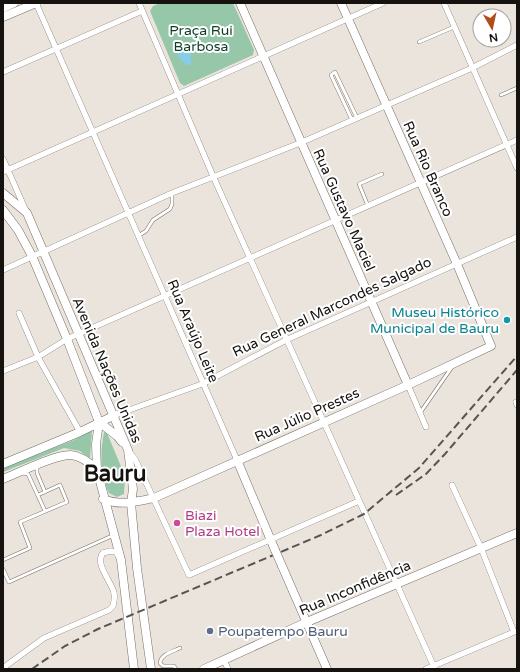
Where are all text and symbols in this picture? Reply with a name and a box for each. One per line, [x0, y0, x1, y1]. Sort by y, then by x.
north arrow [472, 8, 512, 48]
park label: Praça Rui Barbosa [169, 22, 233, 55]
text: N [488, 30, 499, 44]
street label: Rua Rio Branco [399, 119, 457, 219]
street label: Rua Gustavo Maciel [309, 146, 379, 274]
street label: Rua General Marcondes Salgado [230, 253, 434, 361]
street label: Rua Araújo Leite [164, 277, 222, 385]
street label: Avenida Nações Unidas [69, 295, 146, 446]
place label: Museu Histórico Municipal de Bauru [370, 304, 499, 337]
marker: Museu Histórico Municipal de Bauru [502, 315, 512, 325]
street label: Rua Júlio Prestes [252, 384, 362, 446]
district label: Bauru [84, 461, 146, 487]
place label: Biazi Plaza Hotel [185, 507, 260, 540]
marker: Biazi Plaza Hotel [172, 518, 182, 528]
street label: Rua Inconfidência [297, 557, 413, 619]
place label: Poupatempo Bauru [218, 623, 348, 640]
marker: Poupatempo Bauru [205, 626, 215, 636]

